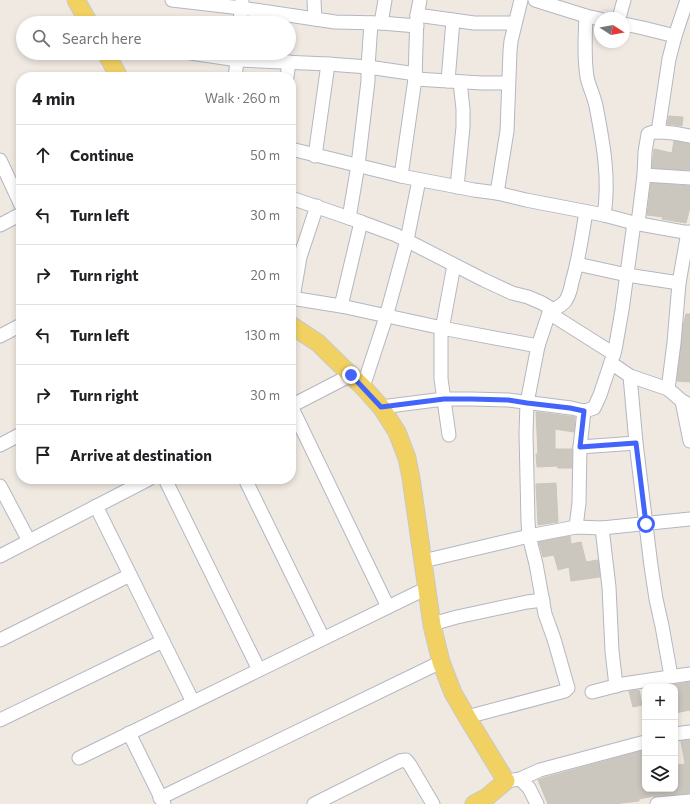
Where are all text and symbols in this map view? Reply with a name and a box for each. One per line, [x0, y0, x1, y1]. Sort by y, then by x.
north arrow [594, 12, 630, 48]
search box [16, 16, 296, 60]
icon: search [30, 27, 52, 49]
text: Search here [62, 29, 141, 47]
text: 4 min [32, 88, 75, 109]
text: Walk · 260 m [205, 90, 280, 106]
icon: ahead [32, 144, 54, 166]
text: Continue [70, 146, 134, 164]
text: 50 m [250, 147, 280, 163]
icon: left [32, 204, 54, 226]
text: Turn left [70, 206, 129, 224]
text: 30 m [250, 207, 280, 223]
icon: right [32, 264, 54, 286]
text: Turn right [70, 266, 139, 284]
text: 20 m [251, 267, 280, 283]
icon: left [32, 324, 54, 346]
text: Turn left [70, 326, 129, 344]
text: 130 m [245, 327, 280, 343]
route end [342, 366, 360, 384]
icon: right [32, 384, 54, 406]
text: Turn right [70, 386, 139, 404]
text: 30 m [250, 387, 280, 403]
icon: arrive [32, 444, 54, 466]
text: Arrive at destination [70, 446, 212, 464]
route start [637, 515, 655, 533]
map controls [642, 684, 678, 792]
button: + [642, 684, 678, 720]
button: − [642, 720, 678, 756]
button: layers [642, 756, 678, 792]

